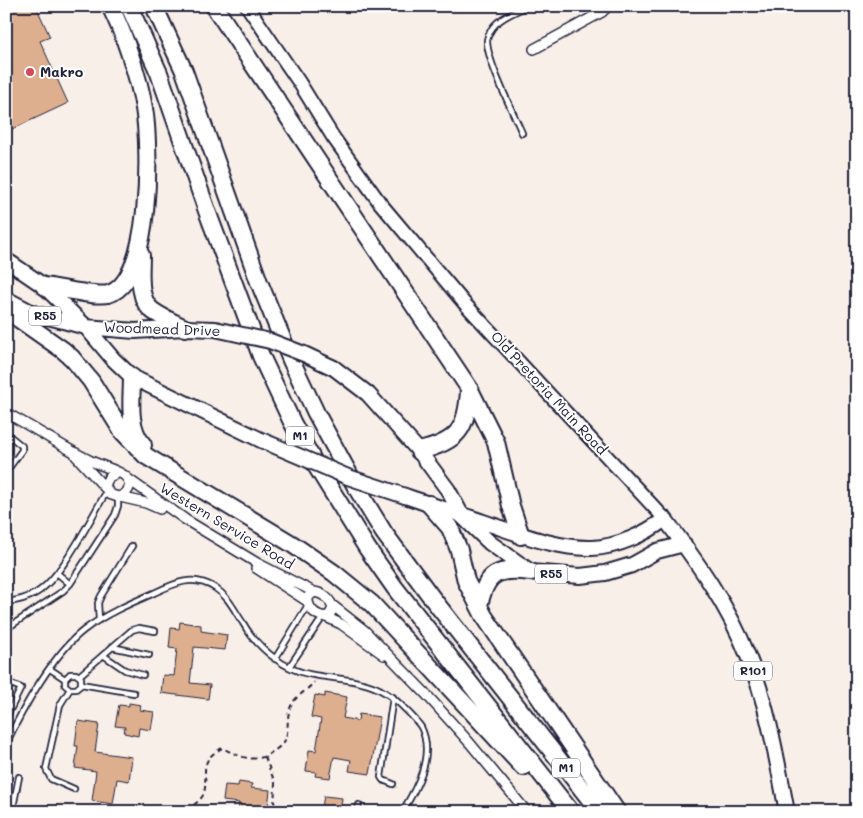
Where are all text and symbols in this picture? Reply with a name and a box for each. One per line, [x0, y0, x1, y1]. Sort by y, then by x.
place label: Makro [40, 62, 84, 81]
marker: Makro [24, 66, 36, 78]
road number: R55 [29, 306, 61, 326]
street label: Woodmead Drive [103, 317, 221, 340]
street label: Old Pretoria Main Road [487, 327, 612, 459]
road number: M1 [286, 426, 314, 446]
street label: Western Service Road [157, 478, 298, 573]
road number: R55 [535, 564, 567, 584]
road number: R101 [734, 661, 772, 680]
road number: M1 [552, 758, 580, 778]

